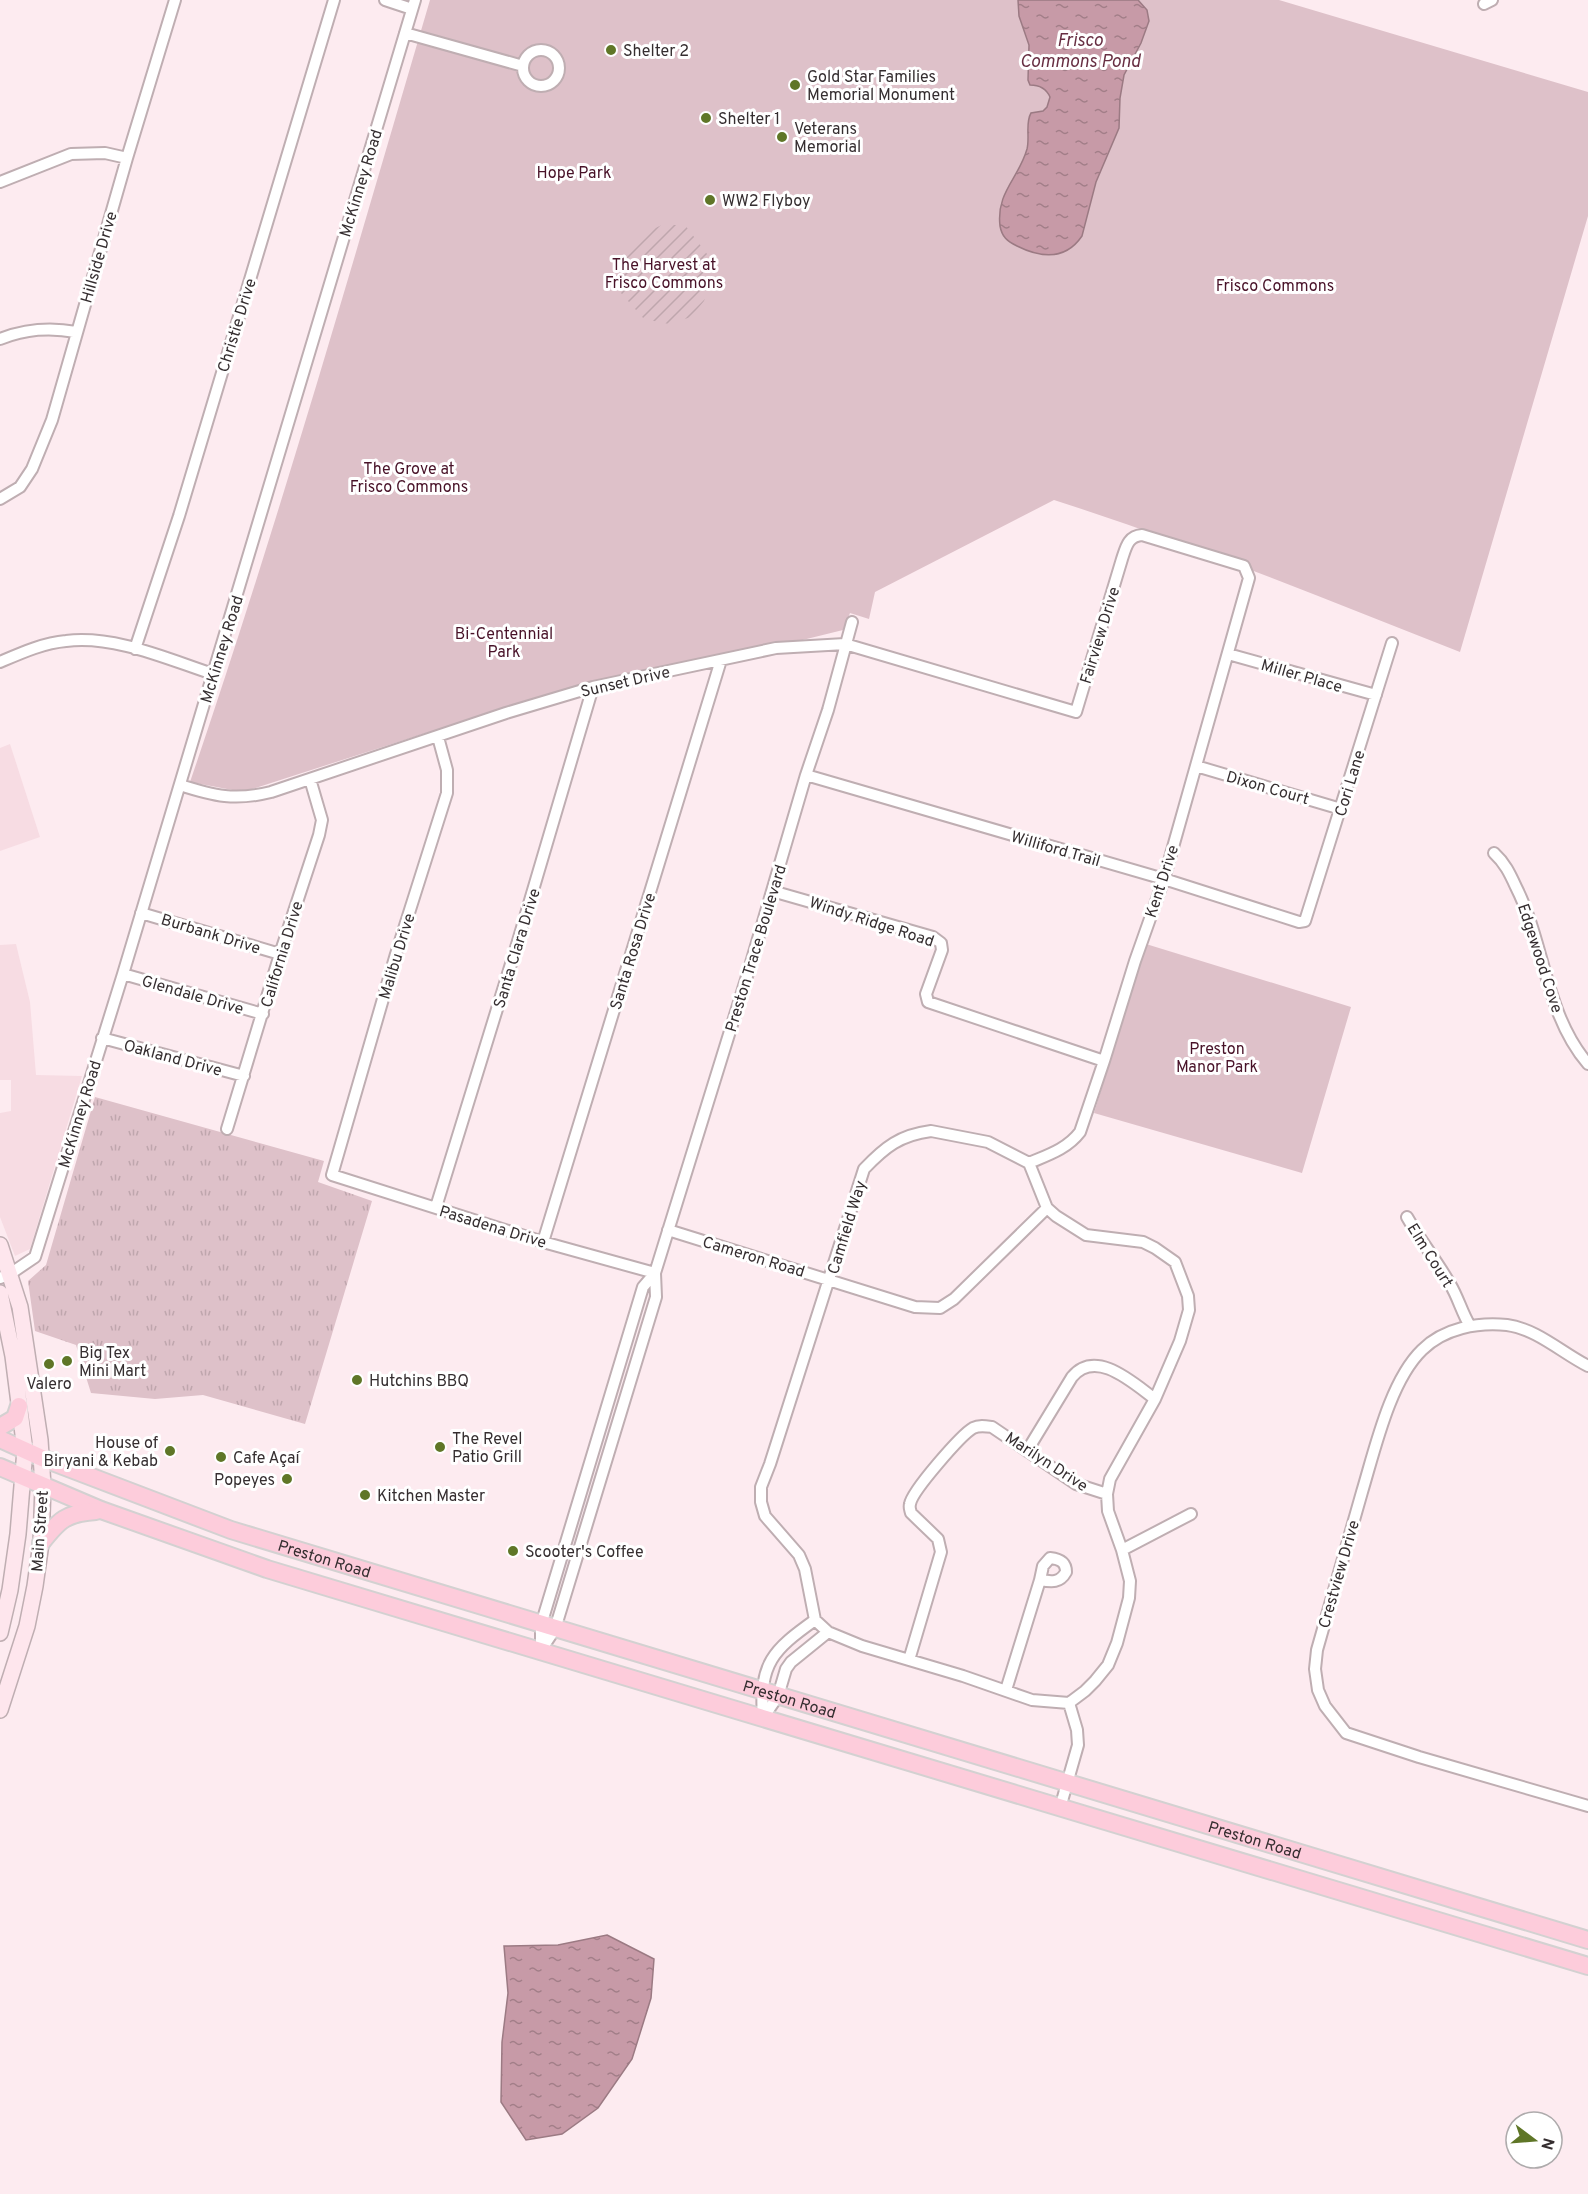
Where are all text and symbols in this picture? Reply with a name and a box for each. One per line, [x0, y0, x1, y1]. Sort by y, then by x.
water label: Frisco Commons Pond [1020, 30, 1142, 74]
place label: Shelter 2 [623, 42, 689, 62]
marker: Shelter 2 [604, 43, 618, 57]
place label: Gold Star Families Memorial Monument [807, 68, 955, 106]
marker: Gold Star Families Memorial Monument [788, 78, 802, 92]
place label: Shelter 1 [718, 110, 780, 130]
marker: Shelter 1 [699, 111, 713, 125]
place label: Veterans Memorial [794, 120, 861, 158]
street label: McKinney Road [336, 127, 388, 240]
marker: Veterans Memorial [775, 130, 789, 144]
park label: Hope Park [537, 164, 611, 184]
place label: WW2 Flyboy [722, 192, 810, 212]
marker: WW2 Flyboy [703, 193, 717, 207]
street label: Hillside Drive [77, 209, 123, 306]
park label: The Harvest at Frisco Commons [605, 256, 723, 294]
street label: Christie Drive [214, 276, 262, 375]
park label: Frisco Commons [1216, 277, 1334, 297]
park label: The Grove at Frisco Commons [350, 460, 468, 498]
street label: Fairview Drive [1077, 585, 1125, 687]
street label: McKinney Road [197, 593, 249, 706]
park label: Bi-Centennial Park [455, 625, 553, 663]
street label: Miller Place [1258, 656, 1344, 698]
street label: Sunset Drive [579, 663, 672, 703]
street label: Cori Lane [1331, 748, 1371, 819]
street label: Dixon Court [1224, 768, 1311, 810]
street label: Williford Trail [1008, 828, 1103, 872]
street label: Kent Drive [1142, 843, 1184, 921]
street label: Preston Trace Boulevard [722, 862, 792, 1035]
street label: Santa Clara Drive [490, 886, 546, 1011]
street label: Santa Rosa Drive [607, 891, 661, 1013]
street label: Windy Ridge Road [806, 893, 936, 952]
street label: California Drive [257, 899, 309, 1010]
street label: Edgewood Cove [1512, 901, 1566, 1016]
street label: Burbank Drive [158, 910, 262, 960]
street label: Malibu Drive [375, 911, 420, 1002]
street label: Glendale Drive [139, 972, 246, 1020]
street label: Oakland Drive [121, 1036, 224, 1082]
park label: Preston Manor Park [1176, 1040, 1258, 1078]
street label: McKinney Road [55, 1058, 107, 1171]
street label: Camfield Way [824, 1178, 872, 1277]
street label: Pasadena Drive [436, 1202, 548, 1254]
street label: Elm Court [1402, 1220, 1457, 1292]
street label: Cameron Road [700, 1233, 807, 1283]
place label: Big Tex Mini Mart [79, 1344, 146, 1382]
marker: Big Tex Mini Mart [60, 1354, 74, 1368]
marker: Valero [42, 1357, 56, 1371]
place label: Hutchins BBQ [369, 1372, 469, 1392]
marker: Hutchins BBQ [350, 1373, 364, 1387]
place label: Valero [26, 1375, 72, 1395]
street label: Marilyn Drive [1001, 1429, 1091, 1497]
place label: The Revel Patio Grill [452, 1430, 522, 1468]
place label: House of Biryani & Kebab [43, 1434, 159, 1472]
marker: The Revel Patio Grill [433, 1440, 447, 1454]
marker: House of Biryani & Kebab [163, 1444, 177, 1458]
place label: Cafe Açaí [233, 1449, 301, 1469]
marker: Cafe Açaí [214, 1450, 228, 1464]
place label: Popeyes [214, 1471, 275, 1491]
marker: Popeyes [280, 1472, 294, 1486]
place label: Kitchen Master [377, 1487, 485, 1507]
marker: Kitchen Master [358, 1488, 372, 1502]
street label: Main Street [28, 1490, 54, 1573]
street label: Crestview Drive [1315, 1518, 1365, 1631]
street label: Preston Road [275, 1537, 373, 1584]
place label: Scooter's Coffee [525, 1543, 644, 1563]
marker: Scooter's Coffee [506, 1544, 520, 1558]
street label: Preston Road [740, 1677, 838, 1724]
street label: Preston Road [1205, 1818, 1303, 1865]
north arrow [1504, 2110, 1564, 2170]
text: N [1535, 2135, 1558, 2152]

